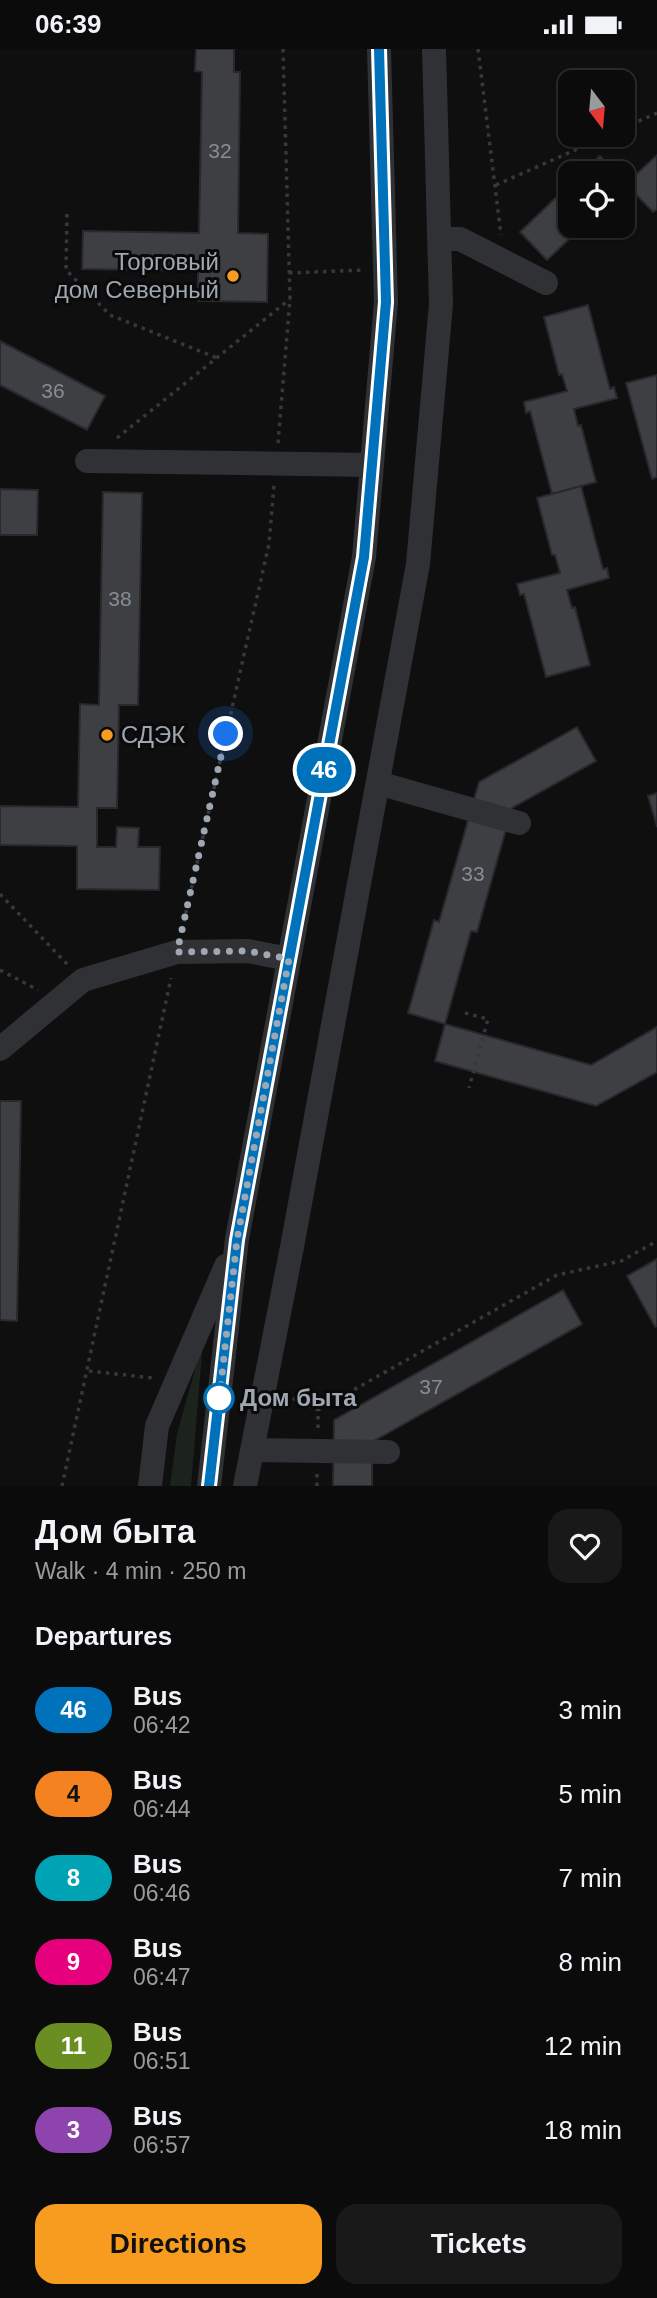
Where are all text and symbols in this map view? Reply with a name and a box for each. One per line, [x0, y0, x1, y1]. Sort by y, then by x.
text: 06:39 [35, 9, 102, 39]
north arrow [558, 70, 635, 147]
map controls [558, 70, 635, 238]
house number: 32 [208, 139, 232, 162]
button: locate [558, 161, 635, 238]
place label: Торговый дом Северный [55, 248, 219, 303]
marker: Торговый дом Северный [225, 268, 241, 284]
house number: 36 [41, 379, 65, 402]
house number: 38 [108, 587, 132, 610]
your location [208, 716, 243, 751]
place label: СДЭК [121, 721, 185, 748]
marker: СДЭК [99, 727, 115, 743]
line badge: 46 [292, 747, 356, 793]
text: 46 [311, 756, 337, 783]
house number: 33 [461, 862, 485, 885]
house number: 37 [419, 1375, 443, 1398]
marker: Дом быта [204, 1383, 234, 1413]
place label: Дом быта [240, 1384, 357, 1411]
button: heart [548, 1509, 622, 1583]
text: Дом быта [35, 1513, 195, 1550]
text: Walk · 4 min · 250 m [35, 1558, 246, 1584]
text: Departures [35, 1621, 172, 1651]
text: Bus [133, 1681, 182, 1711]
text: 3 min [558, 1695, 622, 1725]
text: 46 [60, 1696, 87, 1723]
text: 06:42 [133, 1712, 191, 1738]
text: Bus [133, 1765, 182, 1795]
text: 5 min [558, 1779, 622, 1809]
text: 4 [67, 1780, 80, 1807]
text: 06:44 [133, 1796, 191, 1822]
text: Bus [133, 1849, 182, 1879]
text: 7 min [558, 1863, 622, 1893]
text: 8 [67, 1864, 80, 1891]
text: 06:46 [133, 1880, 191, 1906]
text: Bus [133, 1933, 182, 1963]
text: 8 min [558, 1947, 622, 1977]
text: 9 [67, 1948, 80, 1975]
text: 06:47 [133, 1964, 191, 1990]
text: Bus [133, 2017, 182, 2047]
text: 12 min [544, 2031, 622, 2061]
text: 11 [61, 2032, 86, 2059]
text: 06:51 [133, 2048, 191, 2074]
text: Bus [133, 2101, 182, 2131]
text: 18 min [544, 2115, 622, 2145]
text: 3 [67, 2116, 80, 2143]
text: 06:57 [133, 2132, 191, 2158]
button: Directions [35, 2204, 322, 2284]
button: Tickets [336, 2204, 622, 2284]

